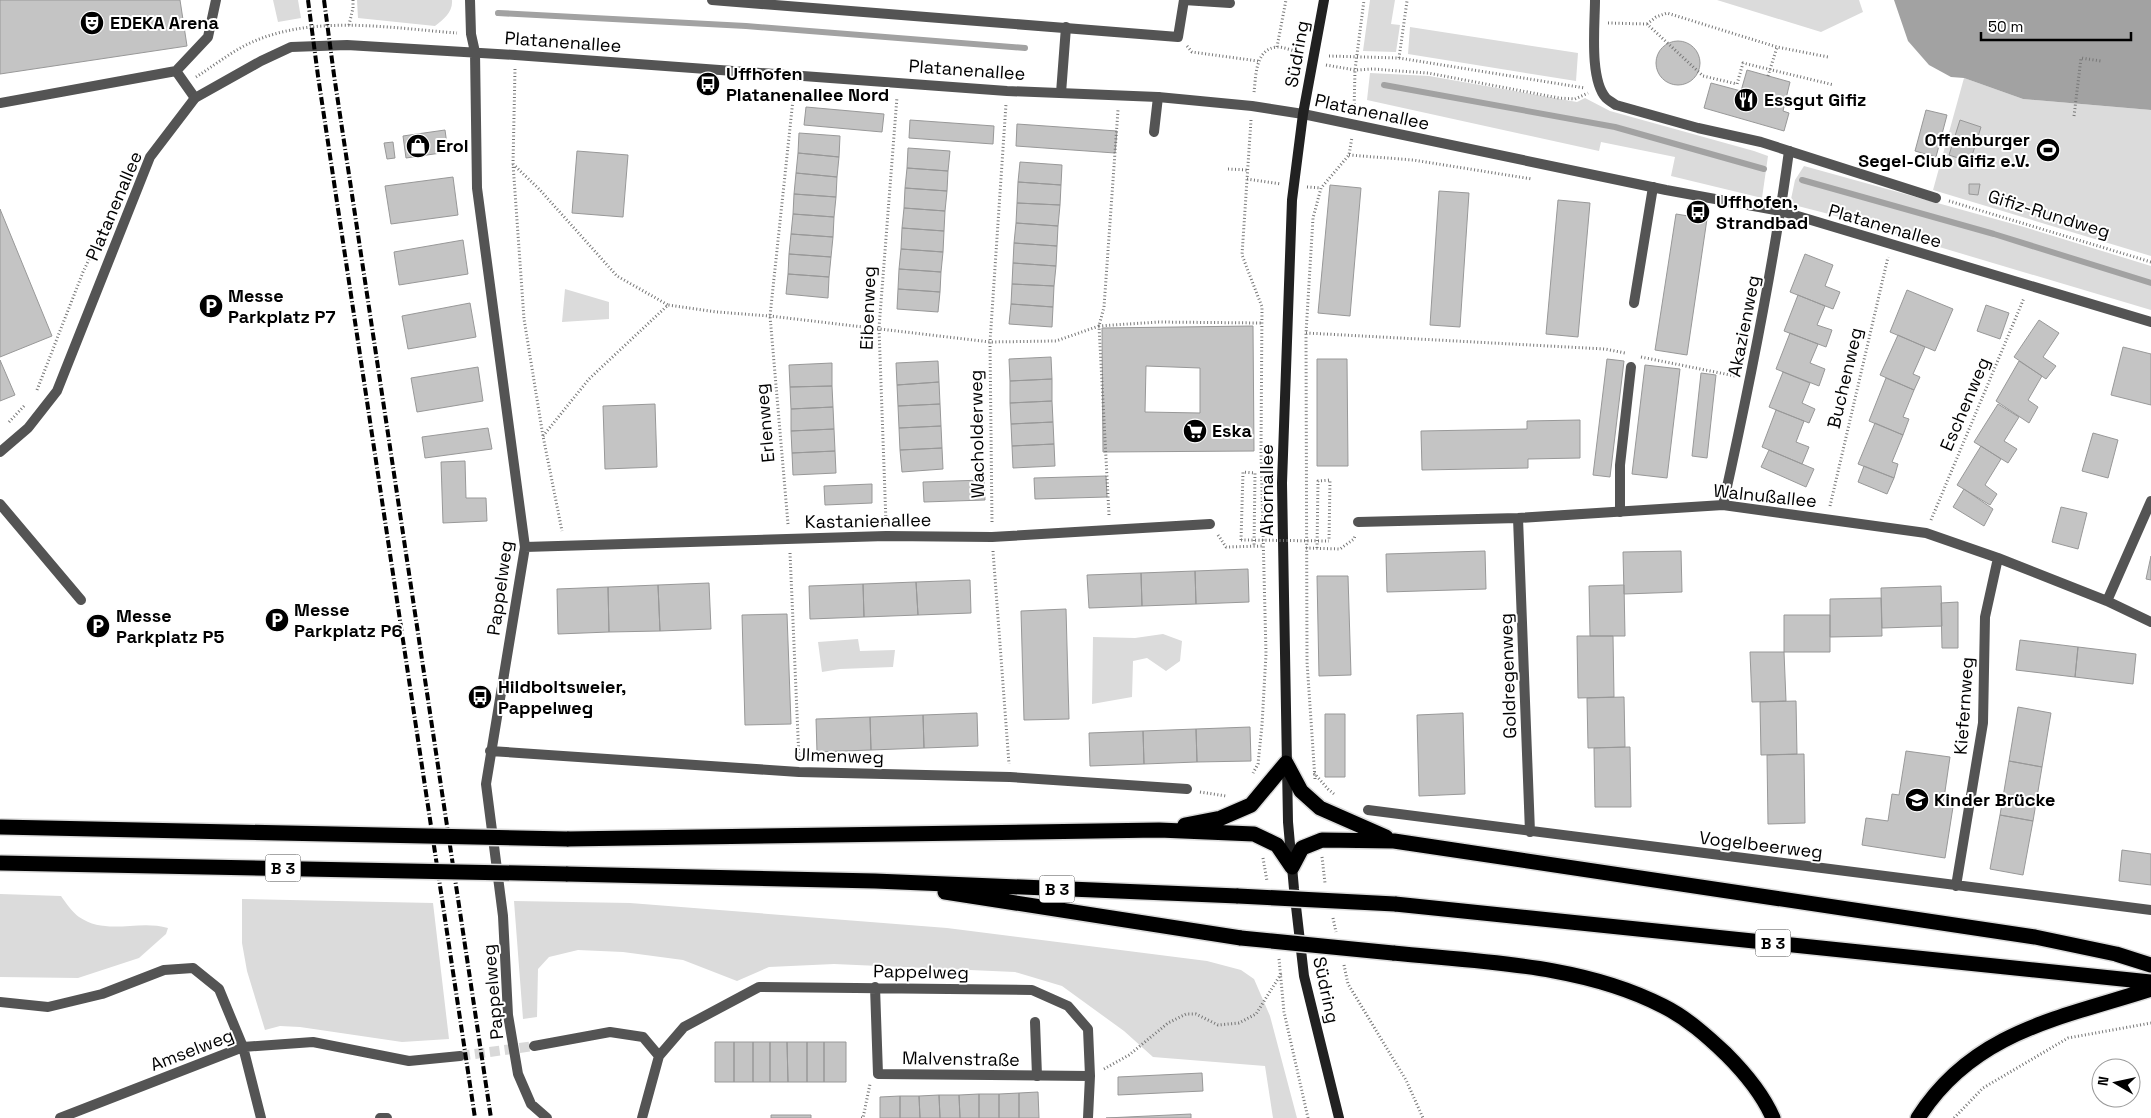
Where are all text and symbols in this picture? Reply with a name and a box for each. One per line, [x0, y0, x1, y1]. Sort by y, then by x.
theatre icon: EDEKA Arena [79, 10, 105, 36]
scale bar [1981, 10, 2131, 42]
place label: EDEKA Arena [110, 11, 219, 34]
text: 50 m [1988, 17, 2023, 36]
street label: Südring [1279, 19, 1314, 89]
street label: Platanenallee [504, 26, 622, 57]
street label: Platanenallee [908, 54, 1026, 85]
place label: Uffhofen Platanenallee Nord [726, 62, 889, 106]
bus stop icon: Uffhofen Platanenallee Nord [695, 71, 721, 97]
restaurant icon: Essgut Gifiz [1733, 87, 1759, 113]
street label: Platanenallee [1313, 88, 1432, 135]
place label: Essgut Gifiz [1764, 88, 1866, 111]
place label: Offenburger Segel-Club Gifiz e.V. [1858, 128, 2030, 172]
shop icon: Erol [405, 133, 431, 159]
place label: Erol [436, 134, 469, 157]
sports icon: Offenburger Segel-Club Gifiz e.V. [2035, 137, 2061, 163]
street label: Platanenallee [80, 148, 147, 264]
street label: Gifiz-Rundweg [1985, 184, 2113, 243]
place label: Uffhofen, Strandbad [1716, 190, 1808, 234]
street label: Platanenallee [1826, 198, 1944, 253]
bus stop icon: Uffhofen, Strandbad [1685, 199, 1711, 225]
street label: Eibenweg [855, 266, 880, 350]
street label: Akazienweg [1722, 273, 1765, 379]
place label: Messe Parkplatz P7 [228, 284, 335, 328]
parking icon: Messe Parkplatz P7 [198, 293, 224, 319]
street label: Buchenweg [1822, 325, 1867, 431]
street label: Eschenweg [1935, 354, 1995, 454]
street label: Wacholderweg [964, 370, 989, 498]
street label: Erlenweg [750, 382, 779, 464]
supermarket icon: Eska [1182, 418, 1208, 444]
place label: Eska [1212, 419, 1252, 442]
street label: Ahornallee [1255, 444, 1278, 536]
street label: Walnußallee [1712, 479, 1818, 512]
street label: Kastanienallee [804, 508, 932, 533]
street label: Pappelweg [481, 539, 518, 637]
place label: Messe Parkplatz P6 [294, 598, 403, 642]
place label: Messe Parkplatz P5 [116, 604, 224, 648]
parking icon: Messe Parkplatz P6 [264, 607, 290, 633]
parking icon: Messe Parkplatz P5 [85, 613, 111, 639]
street label: Goldregenweg [1494, 613, 1521, 739]
street label: Kiefernweg [1949, 656, 1978, 756]
place label: Hildboltsweier, Pappelweg [498, 675, 626, 719]
bus stop icon: Hildboltsweier, Pappelweg [467, 684, 493, 710]
street label: Ulmenweg [794, 742, 884, 769]
school or university icon: Kinder Brücke [1904, 787, 1930, 813]
place label: Kinder Brücke [1934, 788, 2055, 811]
street label: Vogelbeerweg [1698, 826, 1824, 863]
road number: B 3 [266, 854, 300, 881]
road number: B 3 [1040, 876, 1074, 902]
road number: B 3 [1756, 930, 1790, 956]
street label: Pappelweg [477, 943, 508, 1041]
street label: Südring [1308, 955, 1345, 1025]
street label: Pappelweg [873, 959, 969, 984]
street label: Amselweg [147, 1023, 237, 1076]
street label: Malvenstraße [902, 1046, 1020, 1071]
north arrow [2091, 1058, 2141, 1108]
text: N [2094, 1075, 2113, 1087]

